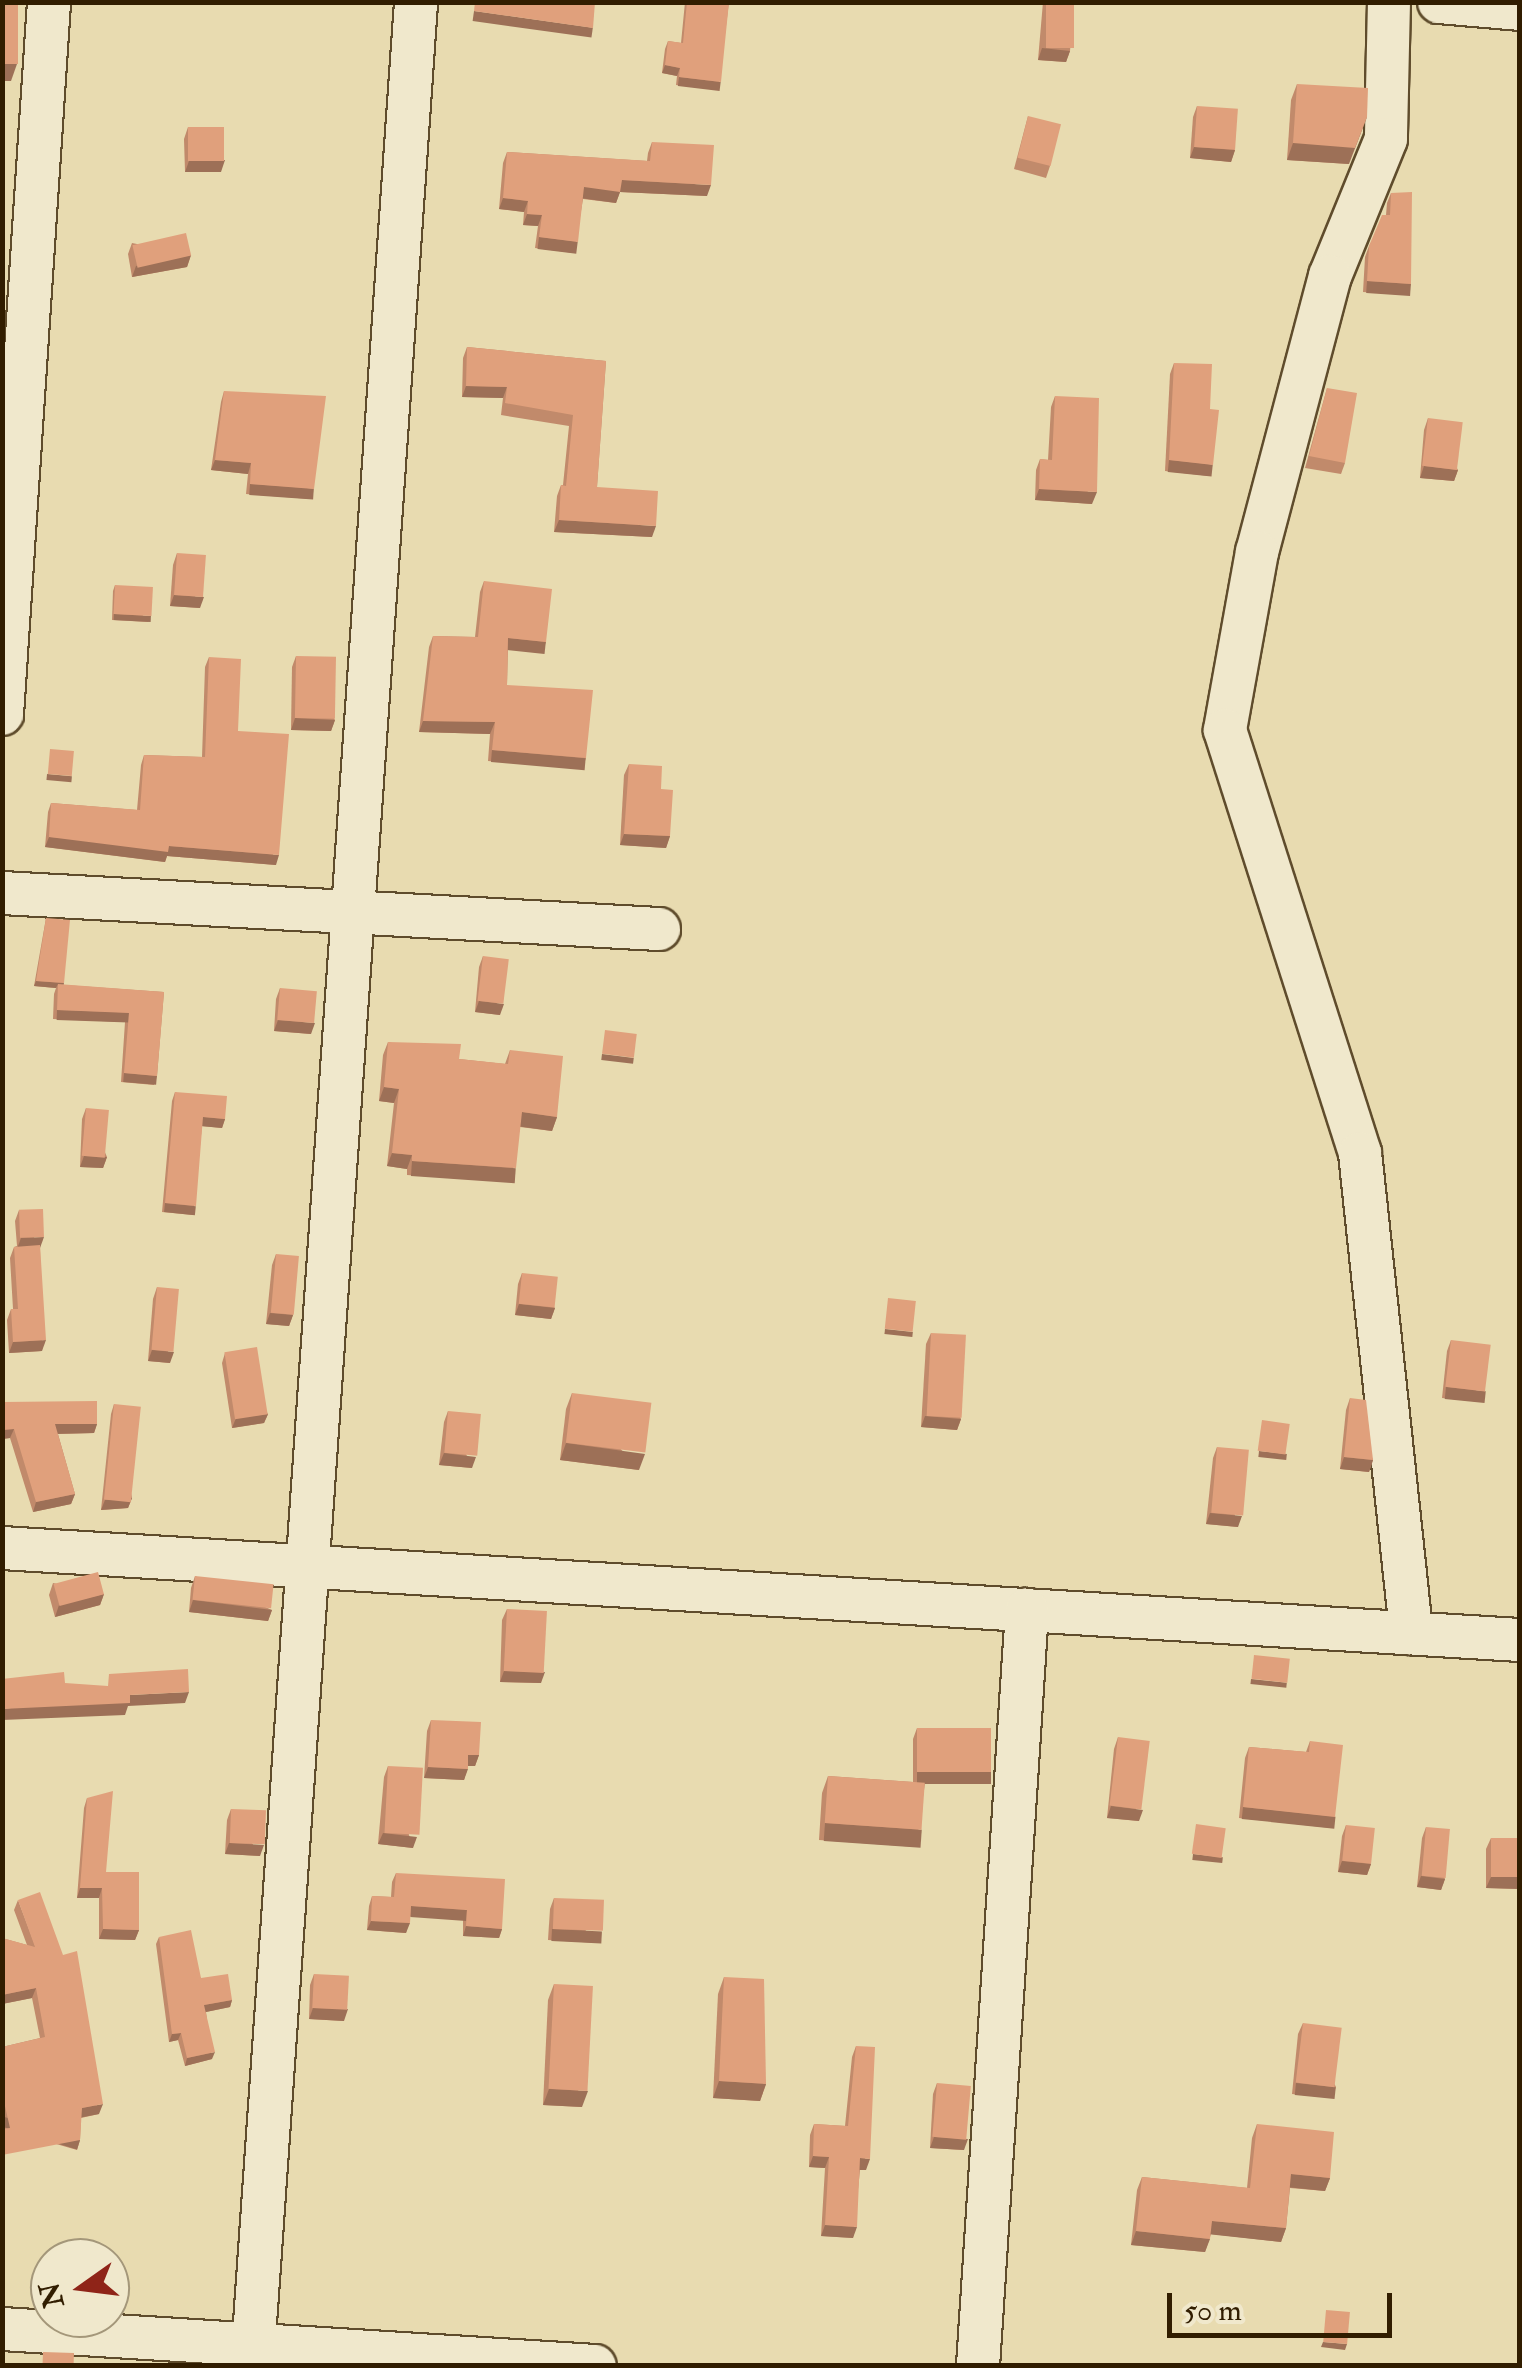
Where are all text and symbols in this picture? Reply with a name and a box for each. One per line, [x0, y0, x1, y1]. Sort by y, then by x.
north arrow [30, 2238, 130, 2338]
scale bar [1172, 2273, 1397, 2335]
text: N [32, 2279, 72, 2311]
text: 50 m [1184, 2292, 1242, 2329]

